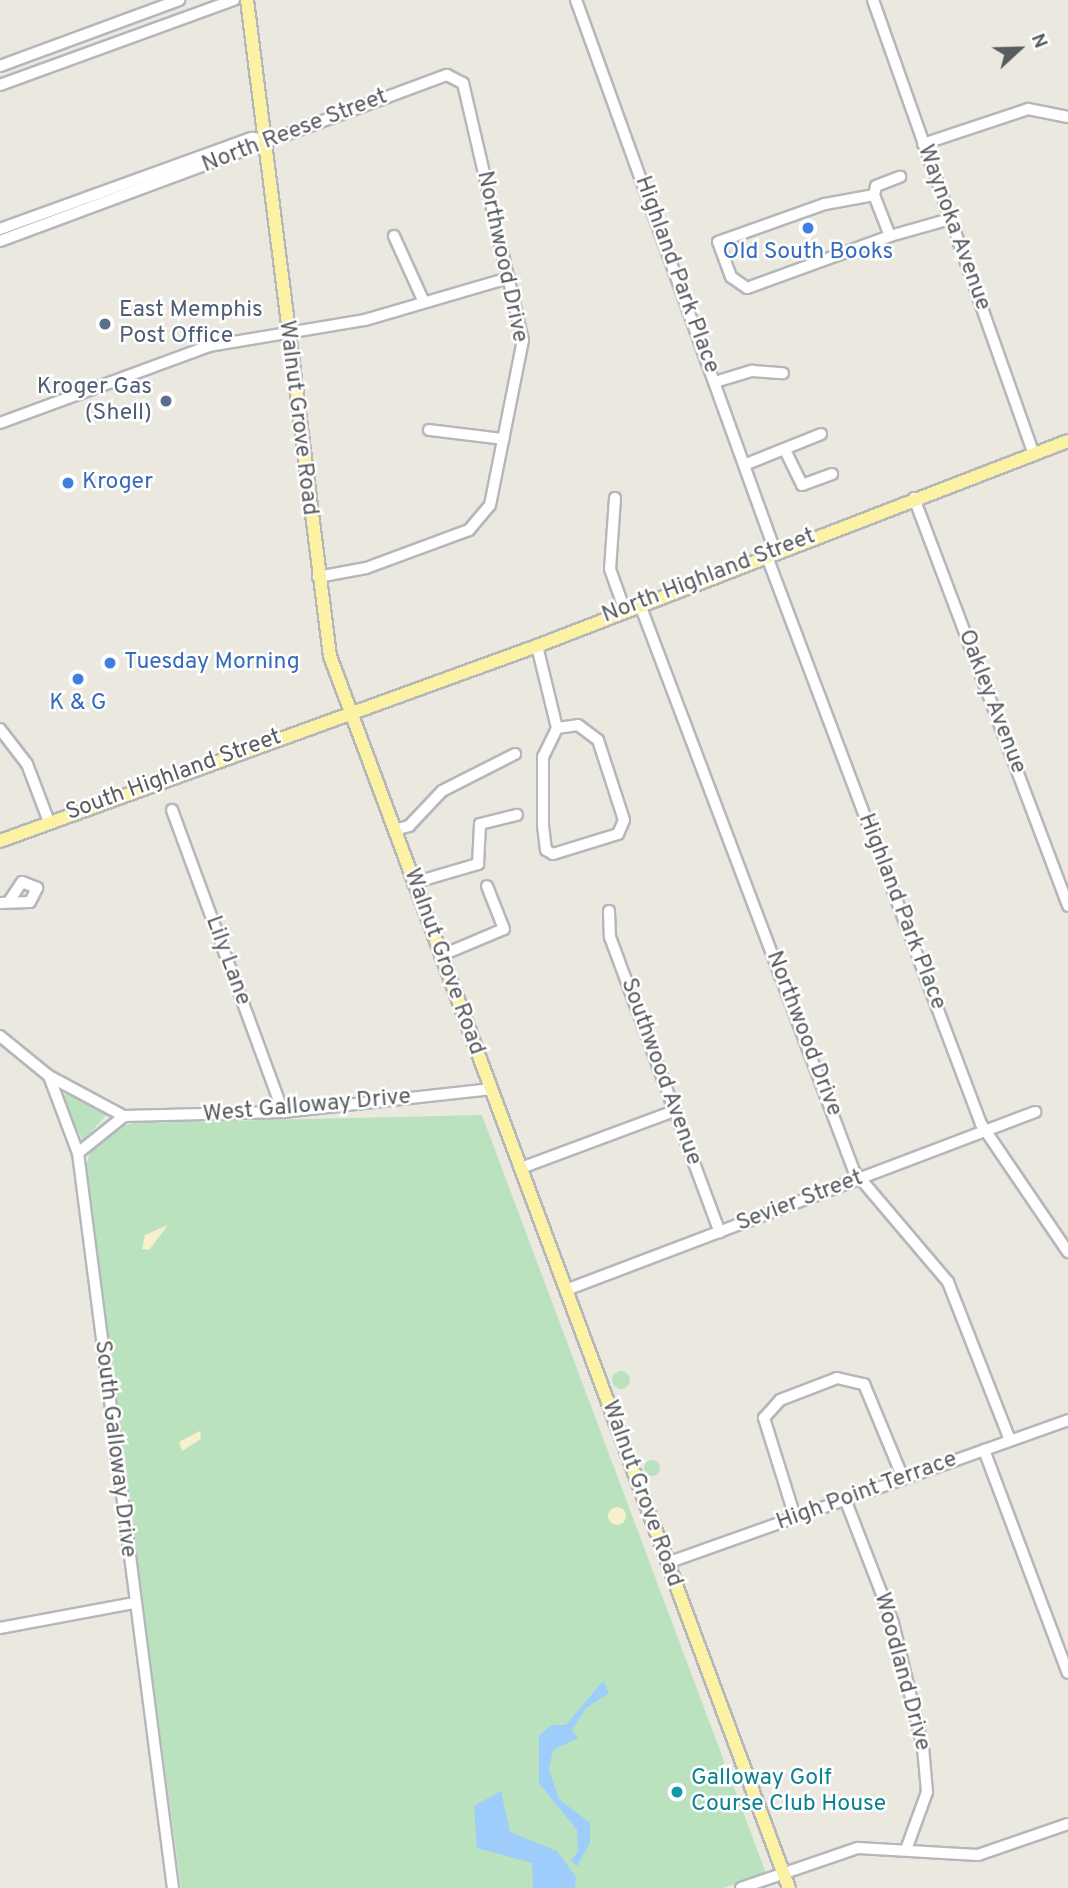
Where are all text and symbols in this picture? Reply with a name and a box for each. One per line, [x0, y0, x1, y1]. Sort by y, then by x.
north arrow [984, 14, 1054, 84]
text: N [1025, 30, 1052, 52]
street label: North Reese Street [198, 84, 392, 180]
street label: Waynoka Avenue [910, 141, 996, 315]
street label: Northwood Drive [469, 169, 533, 345]
street label: Highland Park Place [627, 173, 725, 377]
marker: Old South Books [800, 220, 816, 236]
place label: Old South Books [723, 239, 893, 267]
place label: East Memphis Post Office [119, 297, 263, 351]
marker: East Memphis Post Office [97, 316, 113, 332]
street label: Walnut Grove Road [271, 319, 323, 517]
place label: Kroger Gas (Shell) [37, 374, 152, 428]
marker: Kroger Gas (Shell) [158, 393, 174, 409]
place label: Kroger [82, 469, 153, 497]
marker: Kroger [60, 475, 76, 491]
street label: North Highland Street [598, 524, 820, 630]
street label: Oakley Avenue [951, 626, 1031, 778]
place label: Tuesday Morning [124, 649, 300, 677]
marker: Tuesday Morning [102, 655, 118, 671]
marker: K & G [70, 671, 86, 687]
place label: K & G [49, 690, 107, 718]
street label: South Highland Street [63, 724, 285, 828]
street label: Highland Park Place [851, 810, 951, 1014]
street label: Walnut Grove Road [396, 865, 490, 1059]
street label: Lily Lane [198, 912, 256, 1010]
street label: Northwood Drive [759, 947, 847, 1121]
street label: Southwood Avenue [613, 974, 707, 1170]
street label: West Galloway Drive [202, 1084, 412, 1130]
street label: Sevier Street [733, 1165, 867, 1239]
street label: South Galloway Drive [87, 1339, 141, 1559]
street label: Walnut Grove Road [594, 1397, 688, 1591]
street label: High Point Terrace [773, 1446, 961, 1538]
street label: Woodland Drive [867, 1590, 935, 1754]
place label: Galloway Golf Course Club House [691, 1765, 886, 1819]
marker: Galloway Golf Course Club House [669, 1784, 685, 1800]

